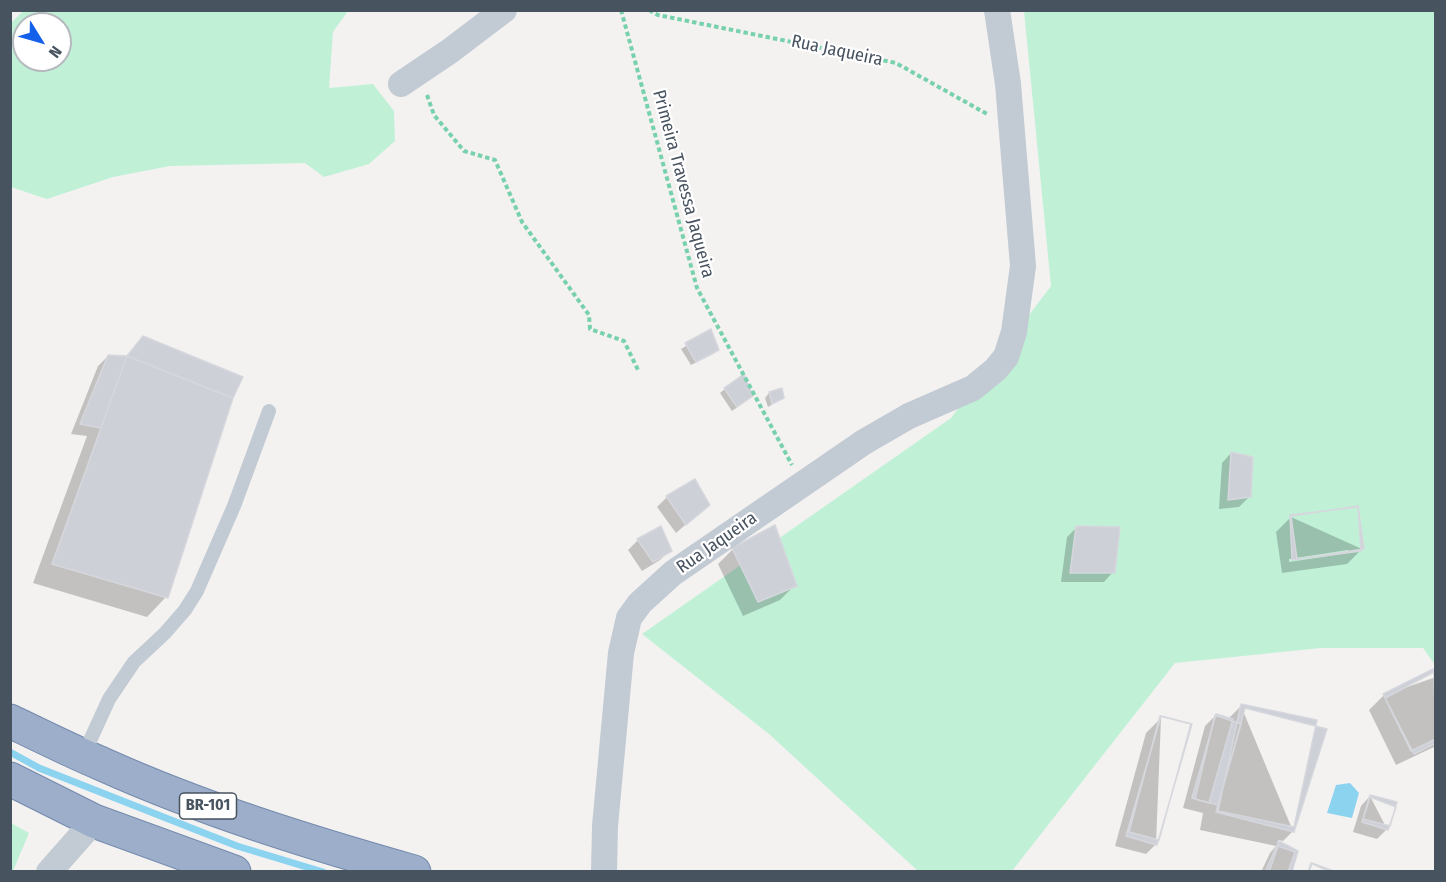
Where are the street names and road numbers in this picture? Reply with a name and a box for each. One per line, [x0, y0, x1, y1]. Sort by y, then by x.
street label: Rua Jaqueira [789, 31, 885, 71]
street label: Primeira Travessa Jaqueira [648, 88, 718, 280]
street label: Rua Jaqueira [673, 507, 761, 579]
road number: BR-101 [180, 793, 236, 819]

